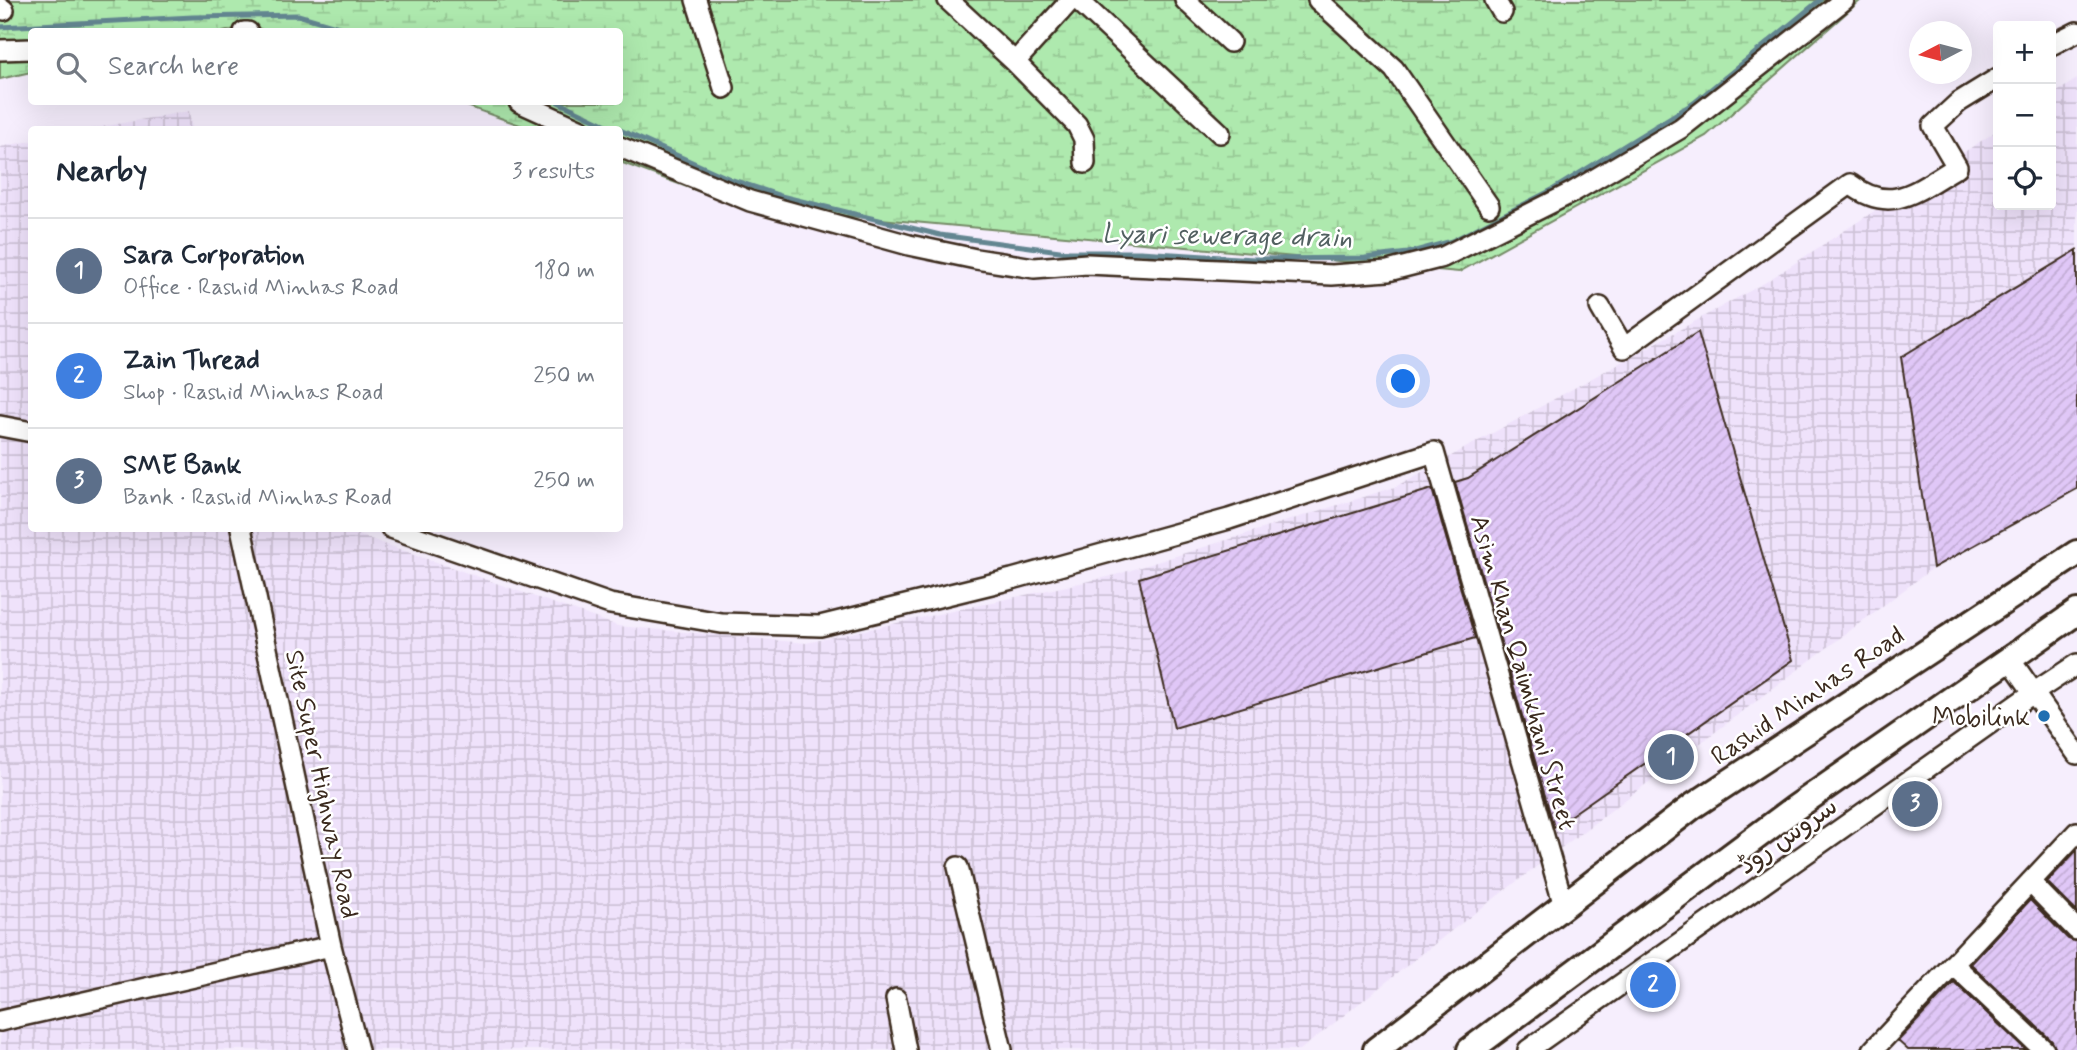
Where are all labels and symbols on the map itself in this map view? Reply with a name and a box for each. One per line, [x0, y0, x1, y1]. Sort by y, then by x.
north arrow [1909, 21, 1972, 84]
water label: Lyari sewerage drain [1101, 216, 1353, 257]
your location [1386, 364, 1420, 398]
street label: Asim Khan Qaimkhani Street [1461, 511, 1583, 834]
street label: Rashid Minhas Road [1705, 619, 1912, 774]
street label: Site Super Highway Road [276, 647, 366, 922]
place label: Mobilink [1932, 701, 2030, 735]
marker: Mobilink [2036, 708, 2052, 724]
pin: 1 [1648, 731, 1694, 783]
pin: 3 [1892, 778, 1938, 830]
street label: سروس روڈ [1732, 790, 1845, 883]
pin: 2 [1630, 959, 1676, 1011]

